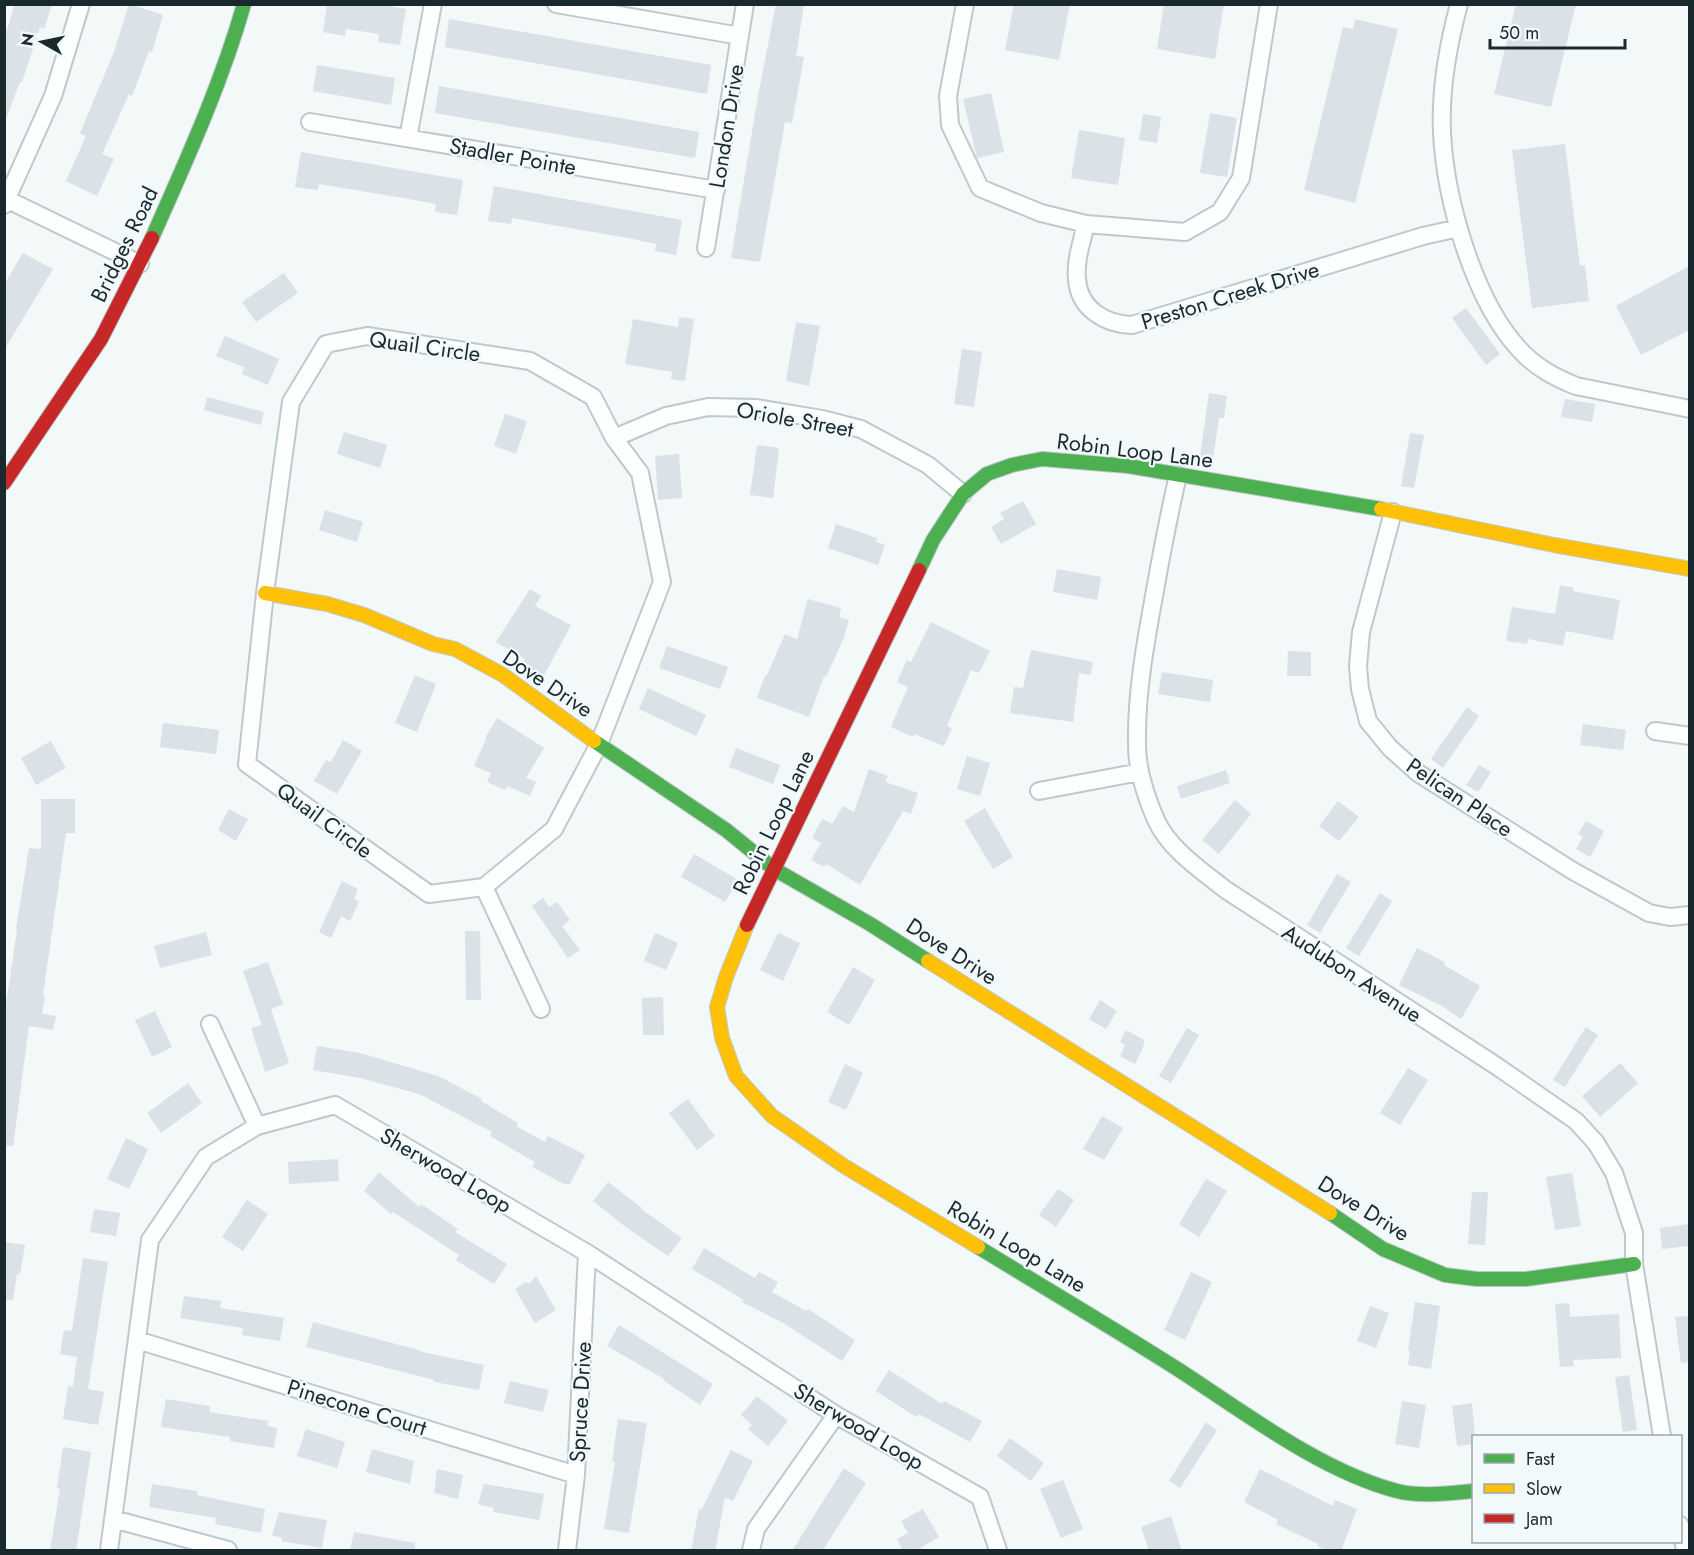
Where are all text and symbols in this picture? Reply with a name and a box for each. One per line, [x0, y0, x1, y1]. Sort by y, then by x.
north arrow [12, 12, 72, 72]
scale bar [1490, 12, 1625, 50]
text: 50 m [1499, 20, 1539, 46]
text: N [15, 32, 40, 48]
street label: London Drive [700, 62, 752, 190]
street label: Stadler Pointe [447, 129, 579, 183]
street label: Bridges Road [82, 181, 166, 307]
street label: Preston Creek Drive [1137, 253, 1323, 337]
street label: Quail Circle [367, 322, 483, 370]
street label: Oriole Street [734, 393, 857, 445]
street label: Robin Loop Lane [1055, 425, 1215, 475]
street label: Dove Drive [496, 641, 600, 725]
street label: Robin Loop Lane [724, 744, 822, 900]
street label: Pelican Place [1400, 750, 1520, 844]
street label: Quail Circle [270, 774, 380, 866]
street label: Dove Drive [900, 910, 1004, 992]
street label: Audubon Avenue [1276, 916, 1428, 1030]
street label: Sherwood Loop [374, 1119, 518, 1221]
street label: Dove Drive [1312, 1167, 1416, 1249]
street label: Robin Loop Lane [941, 1192, 1093, 1300]
street label: Spruce Drive [561, 1341, 599, 1463]
street label: Pinecone Court [283, 1371, 431, 1444]
street label: Sherwood Loop [788, 1374, 930, 1478]
legend [1472, 1435, 1682, 1543]
text: Fast [1526, 1446, 1555, 1472]
text: Slow [1526, 1476, 1563, 1502]
text: Jam [1524, 1506, 1553, 1532]

